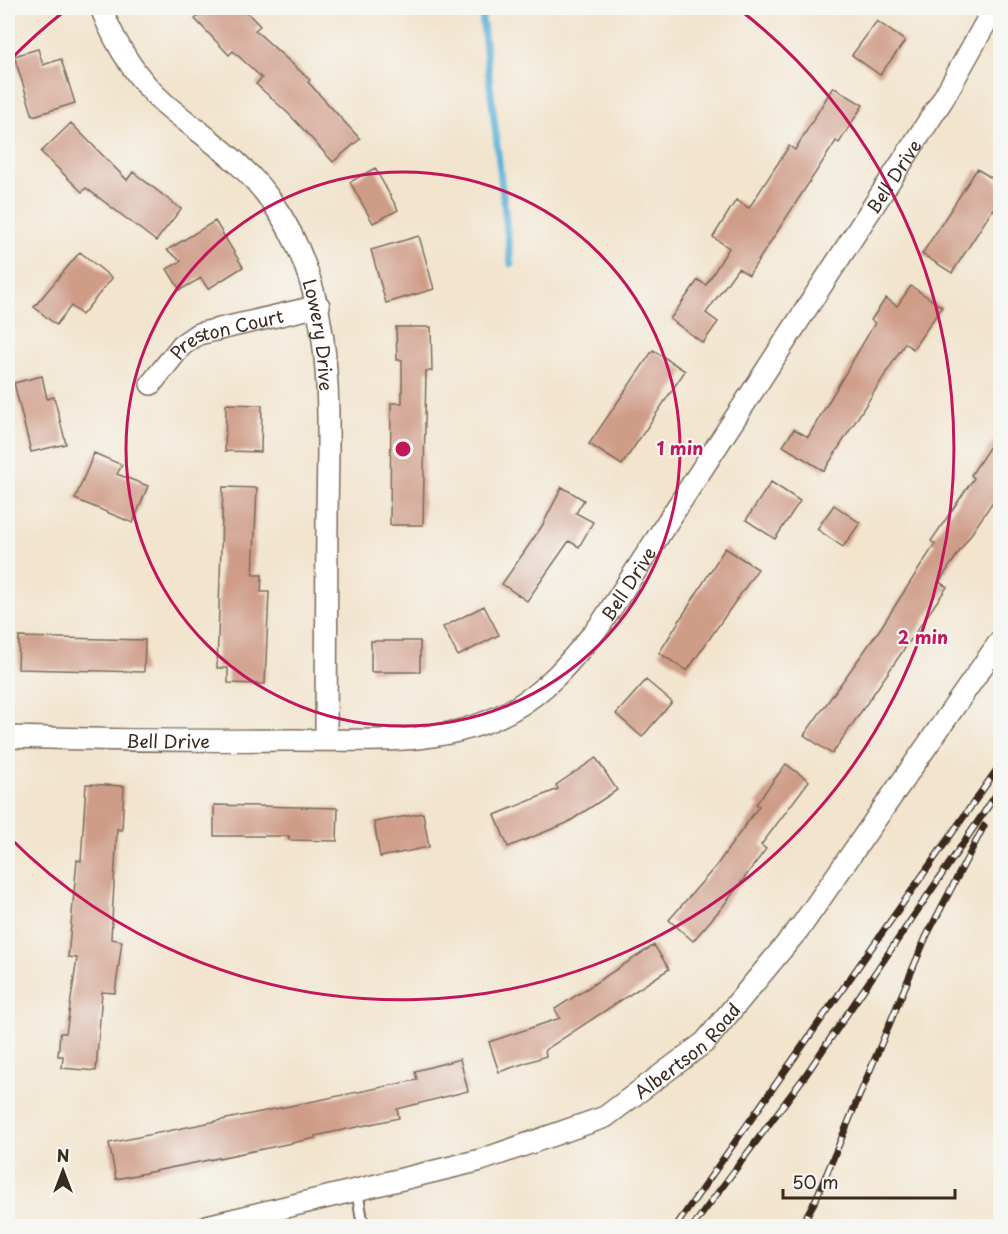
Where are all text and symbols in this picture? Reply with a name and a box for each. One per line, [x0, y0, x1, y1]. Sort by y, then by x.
street label: Bell Drive [859, 134, 927, 218]
street label: Lowery Drive [297, 275, 341, 391]
street label: Preston Court [163, 301, 286, 365]
text: 1 min [657, 434, 703, 461]
centre of rings [393, 439, 413, 459]
street label: Bell Drive [593, 541, 662, 626]
text: 2 min [898, 623, 948, 650]
street label: Bell Drive [126, 726, 210, 754]
street label: Albertson Road [628, 996, 746, 1104]
north arrow [33, 1141, 93, 1201]
text: N [57, 1143, 69, 1167]
scale bar [783, 1162, 956, 1200]
text: 50 m [792, 1168, 839, 1195]

